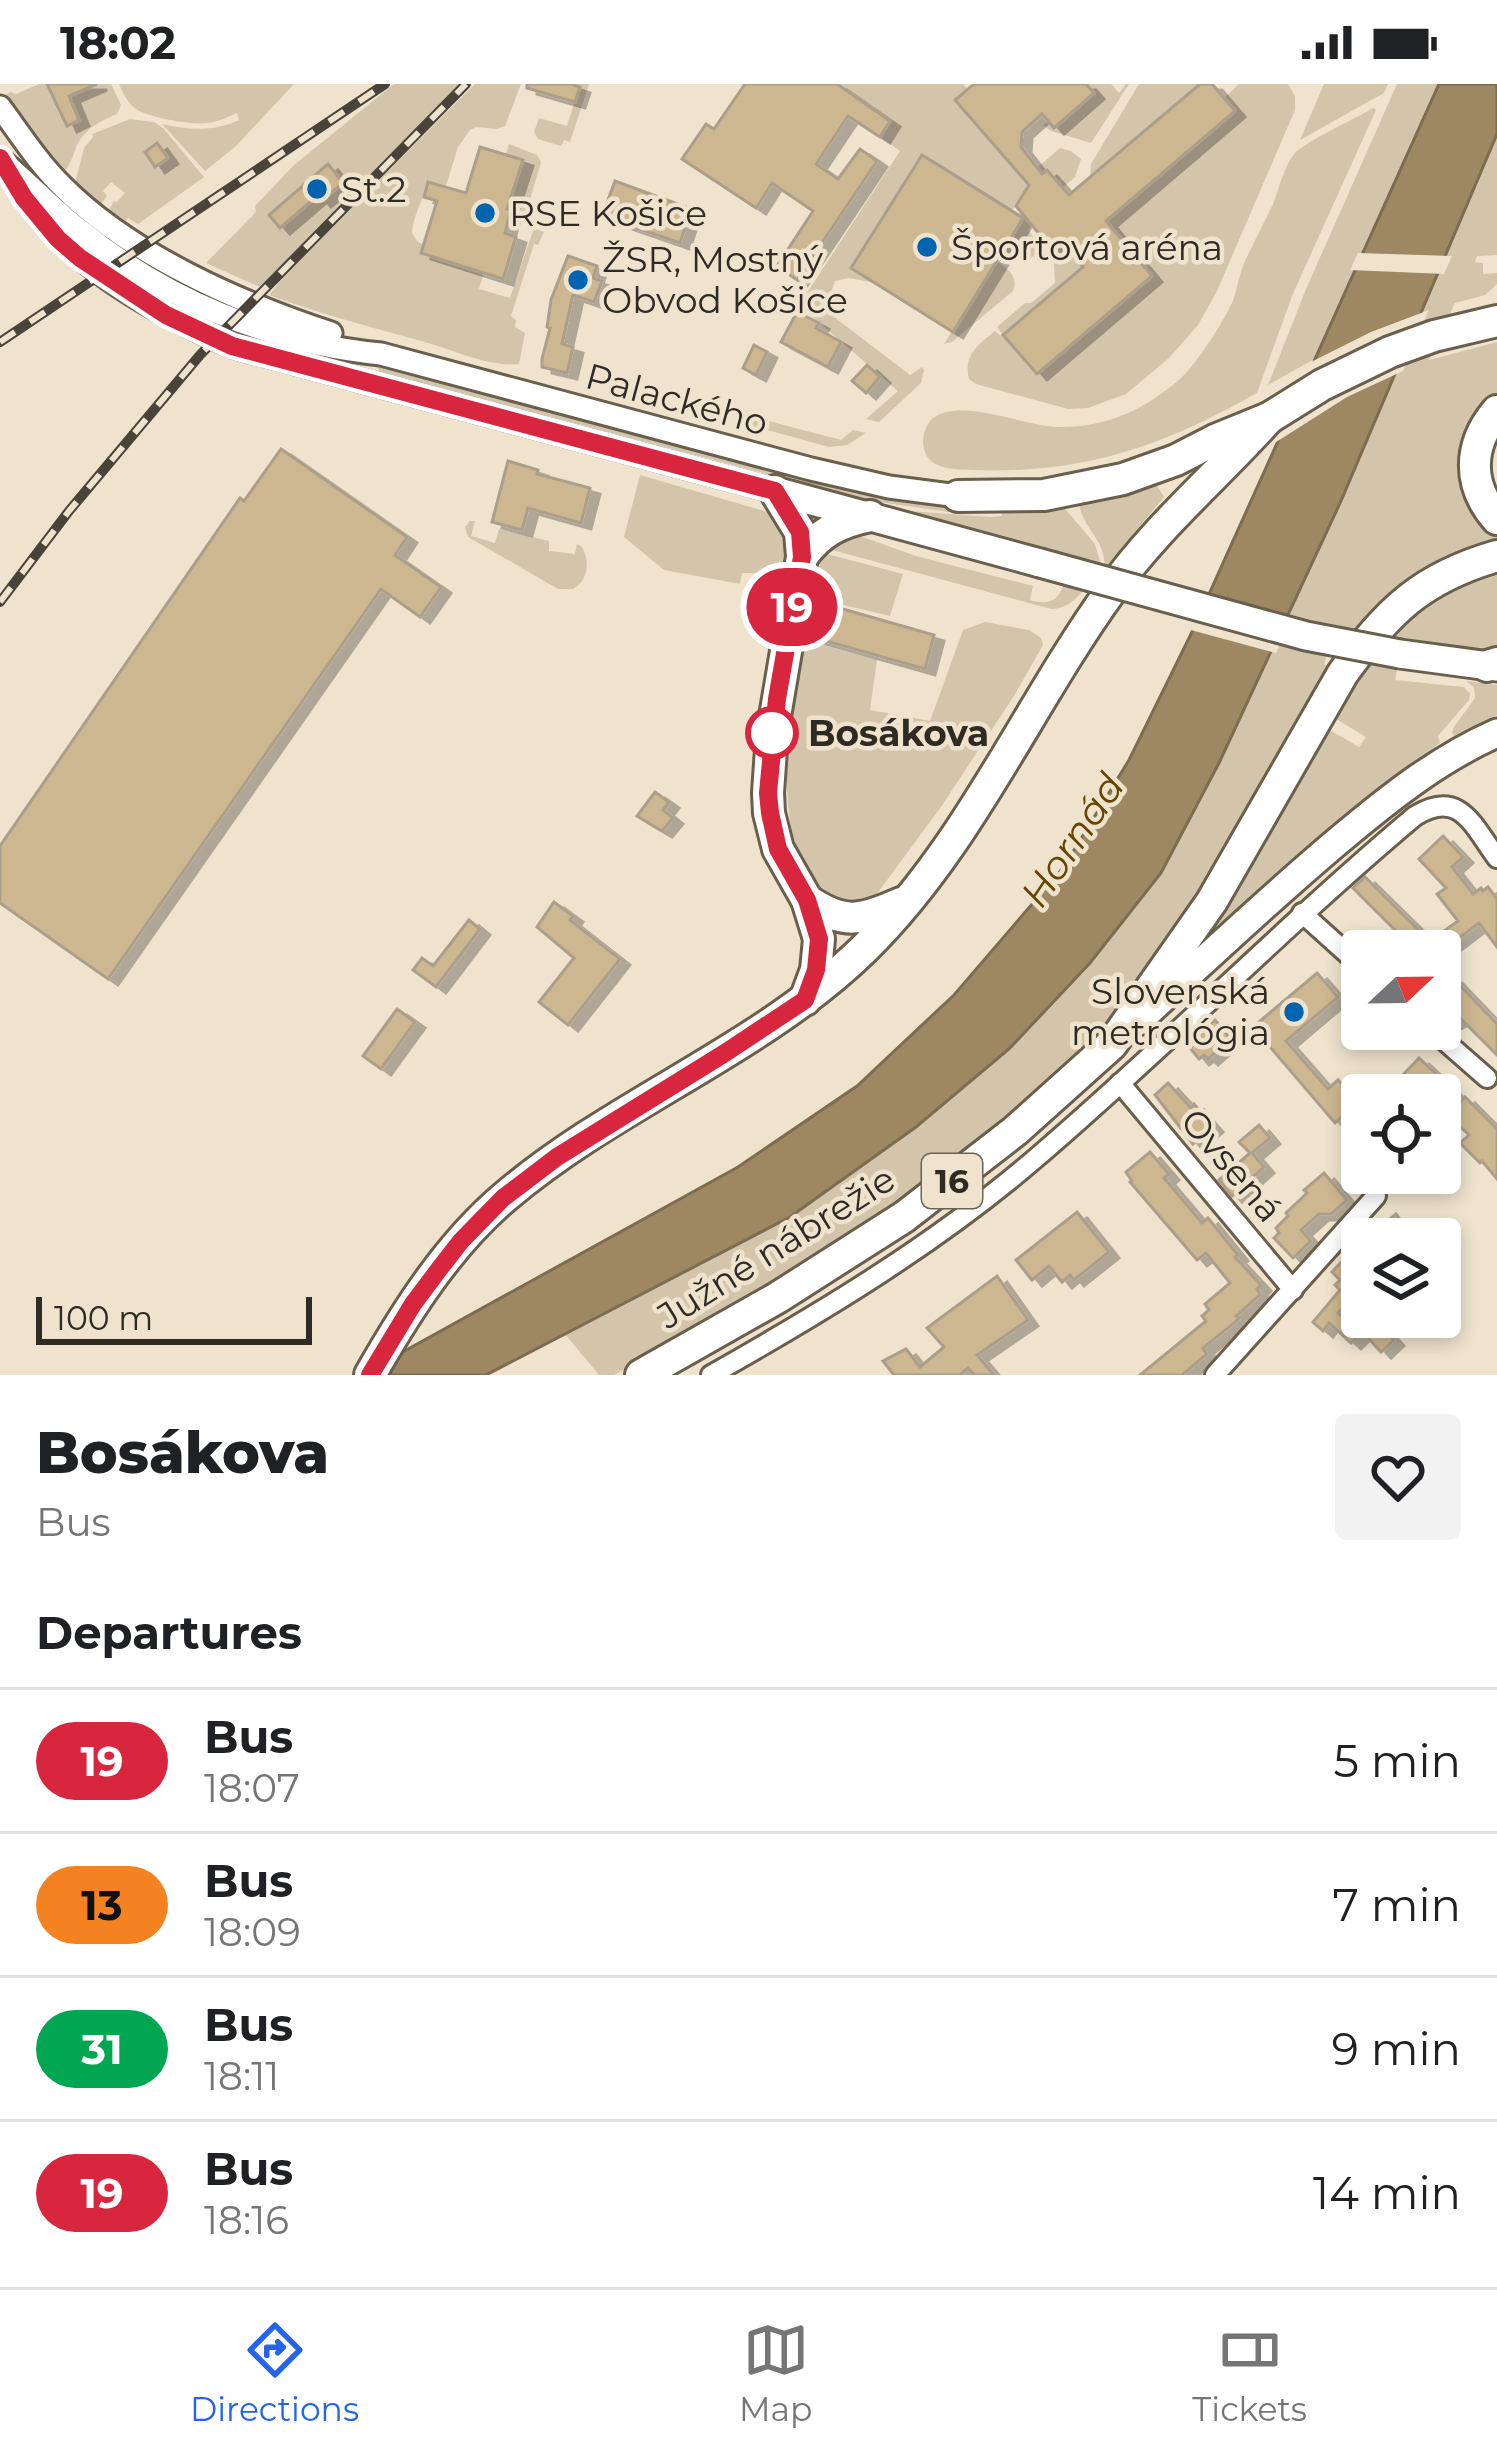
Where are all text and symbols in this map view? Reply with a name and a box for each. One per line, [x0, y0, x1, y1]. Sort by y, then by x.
text: 18:02 [60, 15, 176, 70]
place label: St.2 [341, 167, 407, 211]
marker: St.2 [304, 176, 330, 202]
place label: RSE Košice [509, 191, 707, 235]
marker: RSE Košice [472, 200, 498, 226]
place label: Športová aréna [951, 225, 1223, 269]
marker: Športová aréna [914, 234, 940, 260]
place label: ŽSR, Mostný Obvod Košice [602, 237, 848, 322]
marker: ŽSR, Mostný Obvod Košice [565, 267, 591, 293]
street label: Palackého [581, 354, 773, 444]
line badge: 19 [738, 568, 846, 646]
text: 19 [770, 581, 814, 633]
marker: Bosákova [747, 708, 797, 758]
place label: Bosákova [808, 711, 989, 755]
water label: Hornád [1010, 764, 1134, 916]
north arrow [1341, 930, 1461, 1050]
map controls [1341, 930, 1461, 1338]
place label: Slovenská metrológia [1071, 969, 1270, 1054]
marker: Slovenská metrológia [1281, 999, 1307, 1025]
button: locate [1341, 1074, 1461, 1194]
street label: Ovsená [1172, 1099, 1292, 1231]
road number: 16 [922, 1154, 982, 1208]
street label: Južné nábrežie [648, 1156, 903, 1338]
button: layers [1341, 1218, 1461, 1338]
scale bar [36, 1291, 312, 1344]
text: 100 m [54, 1298, 153, 1338]
button: heart [1335, 1414, 1461, 1540]
text: Bosákova [36, 1418, 329, 1487]
text: Bus [36, 1498, 111, 1546]
text: Departures [36, 1605, 302, 1660]
text: Bus [204, 1709, 293, 1764]
text: 5 min [1333, 1733, 1461, 1788]
text: 19 [80, 1735, 124, 1787]
text: 18:07 [204, 1764, 300, 1812]
text: Bus [204, 1853, 293, 1908]
text: 7 min [1332, 1877, 1461, 1932]
text: 13 [81, 1879, 123, 1931]
text: 18:09 [204, 1908, 301, 1956]
text: Bus [204, 1997, 293, 2052]
text: 9 min [1332, 2021, 1461, 2076]
text: 31 [81, 2023, 123, 2075]
text: 18:11 [204, 2052, 279, 2100]
text: Bus [204, 2141, 293, 2196]
text: 14 min [1313, 2165, 1461, 2220]
text: 19 [80, 2167, 124, 2219]
text: 18:16 [204, 2196, 289, 2244]
tab: Directions [190, 2317, 359, 2429]
tab: Map [739, 2317, 812, 2429]
tab: Tickets [1192, 2317, 1307, 2429]

